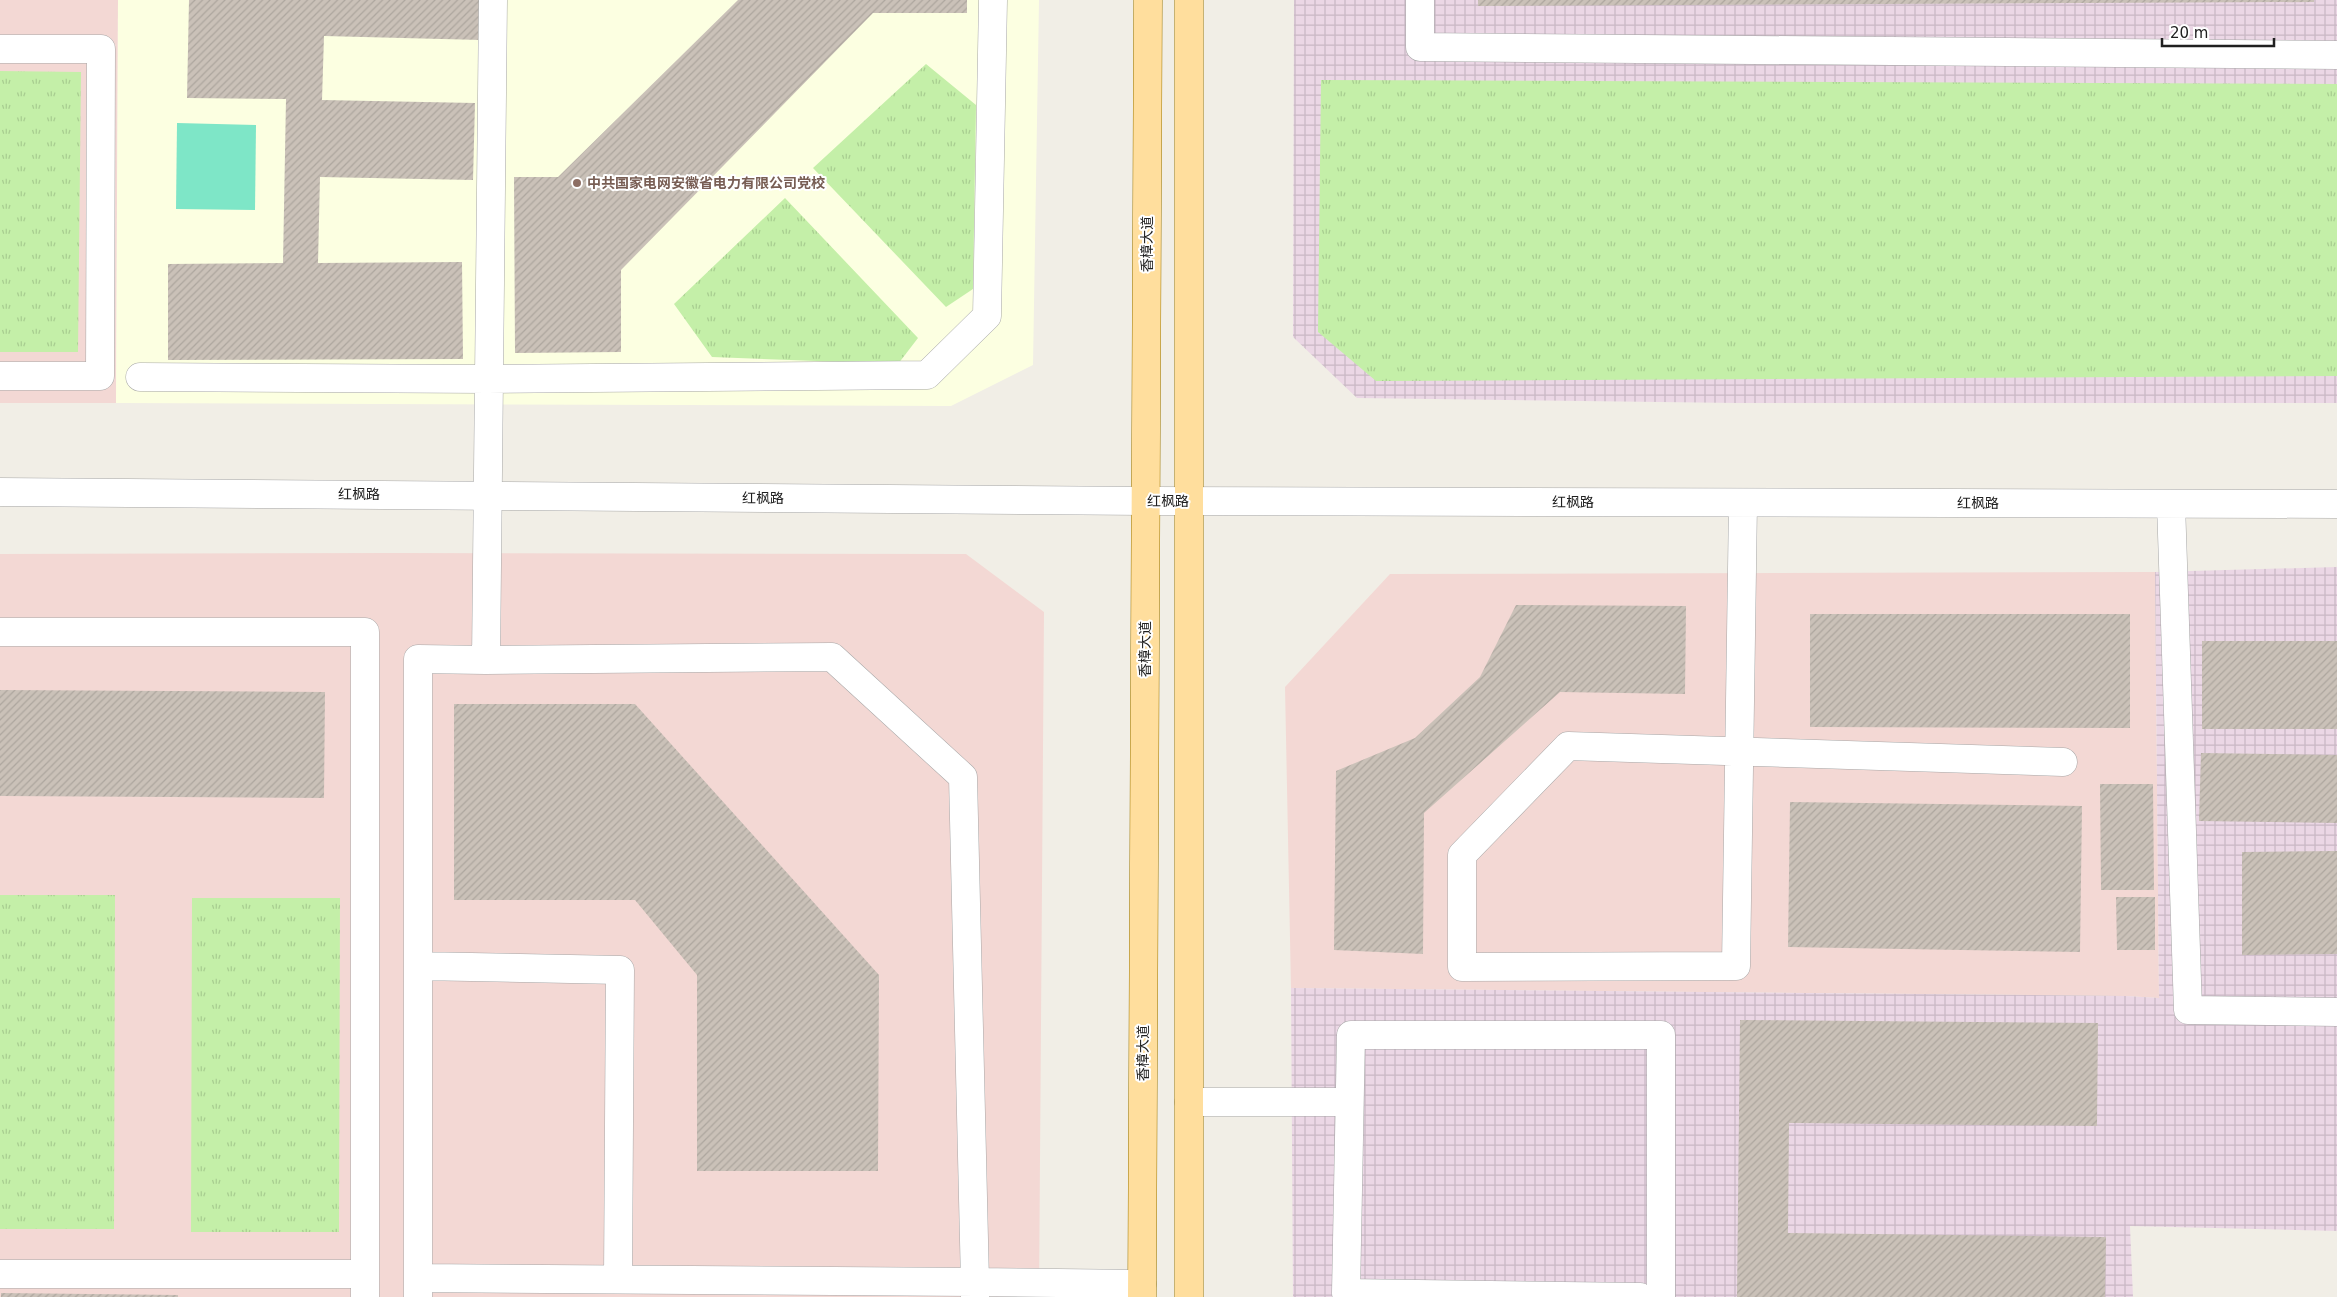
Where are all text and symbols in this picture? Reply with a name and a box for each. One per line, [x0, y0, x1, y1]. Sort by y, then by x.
scale bar [2162, 15, 2274, 47]
text: 20 m [2170, 24, 2208, 42]
place label: 中共国家电网安徽省电力有限公司党校 [587, 175, 825, 191]
marker: 中共国家电网安徽省电力有限公司党校 [571, 177, 583, 189]
street label: 香樟大道 [1139, 216, 1155, 272]
street label: 红枫路 [338, 486, 380, 502]
street label: 红枫路 [742, 490, 784, 506]
street label: 红枫路 [1147, 493, 1189, 509]
street label: 红枫路 [1552, 494, 1594, 510]
street label: 红枫路 [1957, 495, 1999, 511]
street label: 香樟大道 [1137, 621, 1153, 677]
street label: 香樟大道 [1135, 1025, 1151, 1081]

